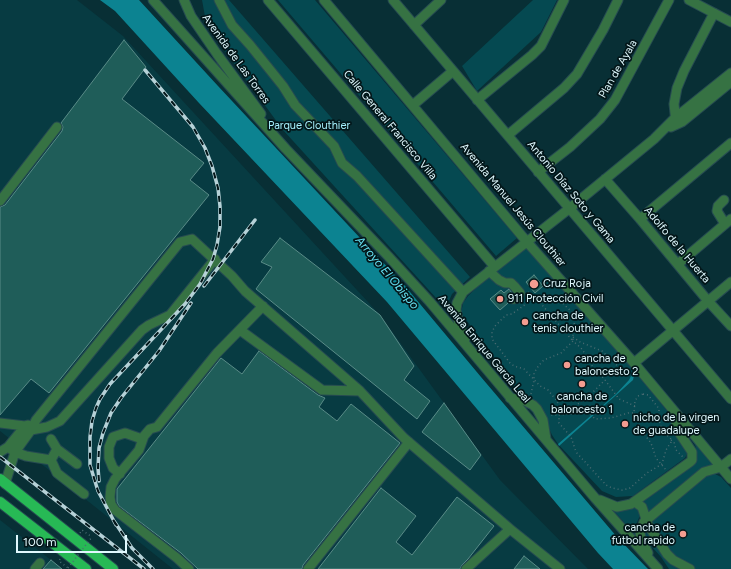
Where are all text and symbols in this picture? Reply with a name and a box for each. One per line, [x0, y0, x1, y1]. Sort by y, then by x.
street label: Avenida de Las Torres [199, 12, 273, 106]
street label: Plan de Ayala [596, 38, 640, 100]
street label: Calle General Francisco Villa [340, 68, 440, 182]
park label: Parque Clouthier [268, 119, 350, 133]
street label: Antonio Díaz Soto y Gama [524, 138, 618, 246]
street label: Avenida Manuel Jesús Clouthier [458, 141, 568, 269]
street label: Adolfo de la Huerta [641, 204, 713, 286]
water label: Arroyo El Obispo [352, 234, 422, 312]
place label: Cruz Roja [543, 277, 591, 291]
marker: Cruz Roja [528, 278, 540, 290]
street label: Avenida Enrique García Leal [435, 292, 533, 406]
place label: 911 Protección Civil [508, 292, 603, 306]
marker: 911 Protección Civil [495, 294, 505, 304]
place label: cancha de tenis clouthier [533, 309, 603, 335]
marker: cancha de tenis clouthier [520, 317, 530, 327]
place label: cancha de baloncesto 2 [575, 352, 638, 378]
marker: cancha de baloncesto 2 [562, 360, 572, 370]
marker: cancha de baloncesto 1 [577, 379, 587, 389]
place label: cancha de baloncesto 1 [551, 390, 613, 416]
place label: nicho de la virgen de guadalupe [633, 411, 719, 437]
marker: nicho de la virgen de guadalupe [620, 419, 630, 429]
place label: cancha de fútbol rapido [611, 521, 675, 547]
scale bar [18, 527, 129, 553]
marker: cancha de fútbol rapido [678, 529, 688, 539]
text: 100 m [23, 535, 57, 549]

